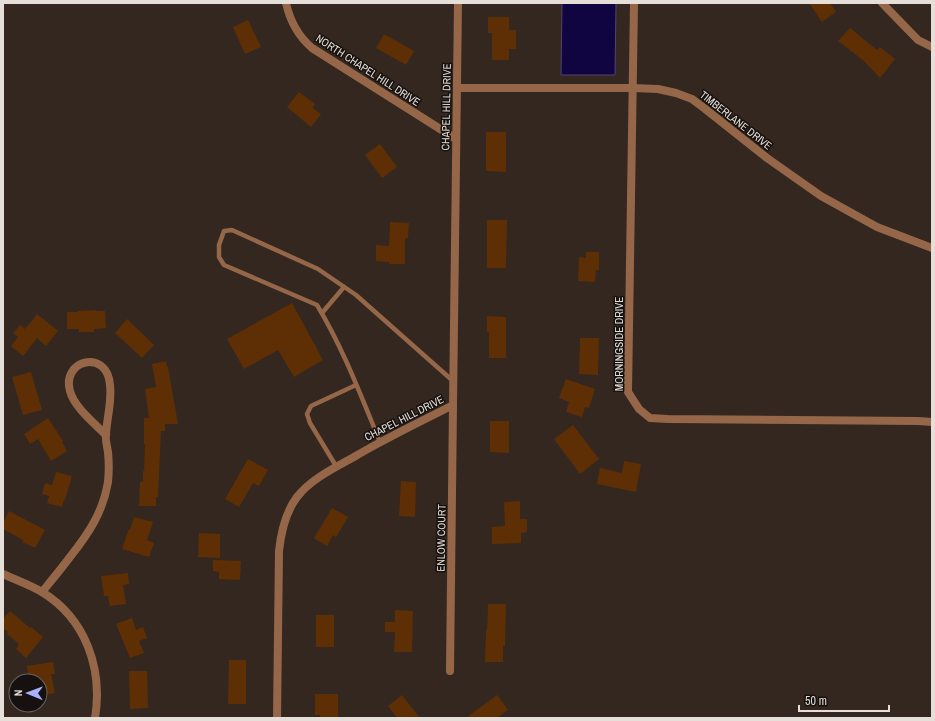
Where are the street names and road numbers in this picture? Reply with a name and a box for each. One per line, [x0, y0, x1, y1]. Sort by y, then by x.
street label: NORTH CHAPEL HILL DRIVE [313, 31, 423, 109]
street label: CHAPEL HILL DRIVE [438, 63, 454, 151]
street label: TIMBERLANE DRIVE [697, 87, 775, 153]
street label: MORNINGSIDE DRIVE [612, 297, 626, 391]
street label: CHAPEL HILL DRIVE [362, 392, 446, 444]
street label: ENLOW COURT [433, 504, 449, 572]

